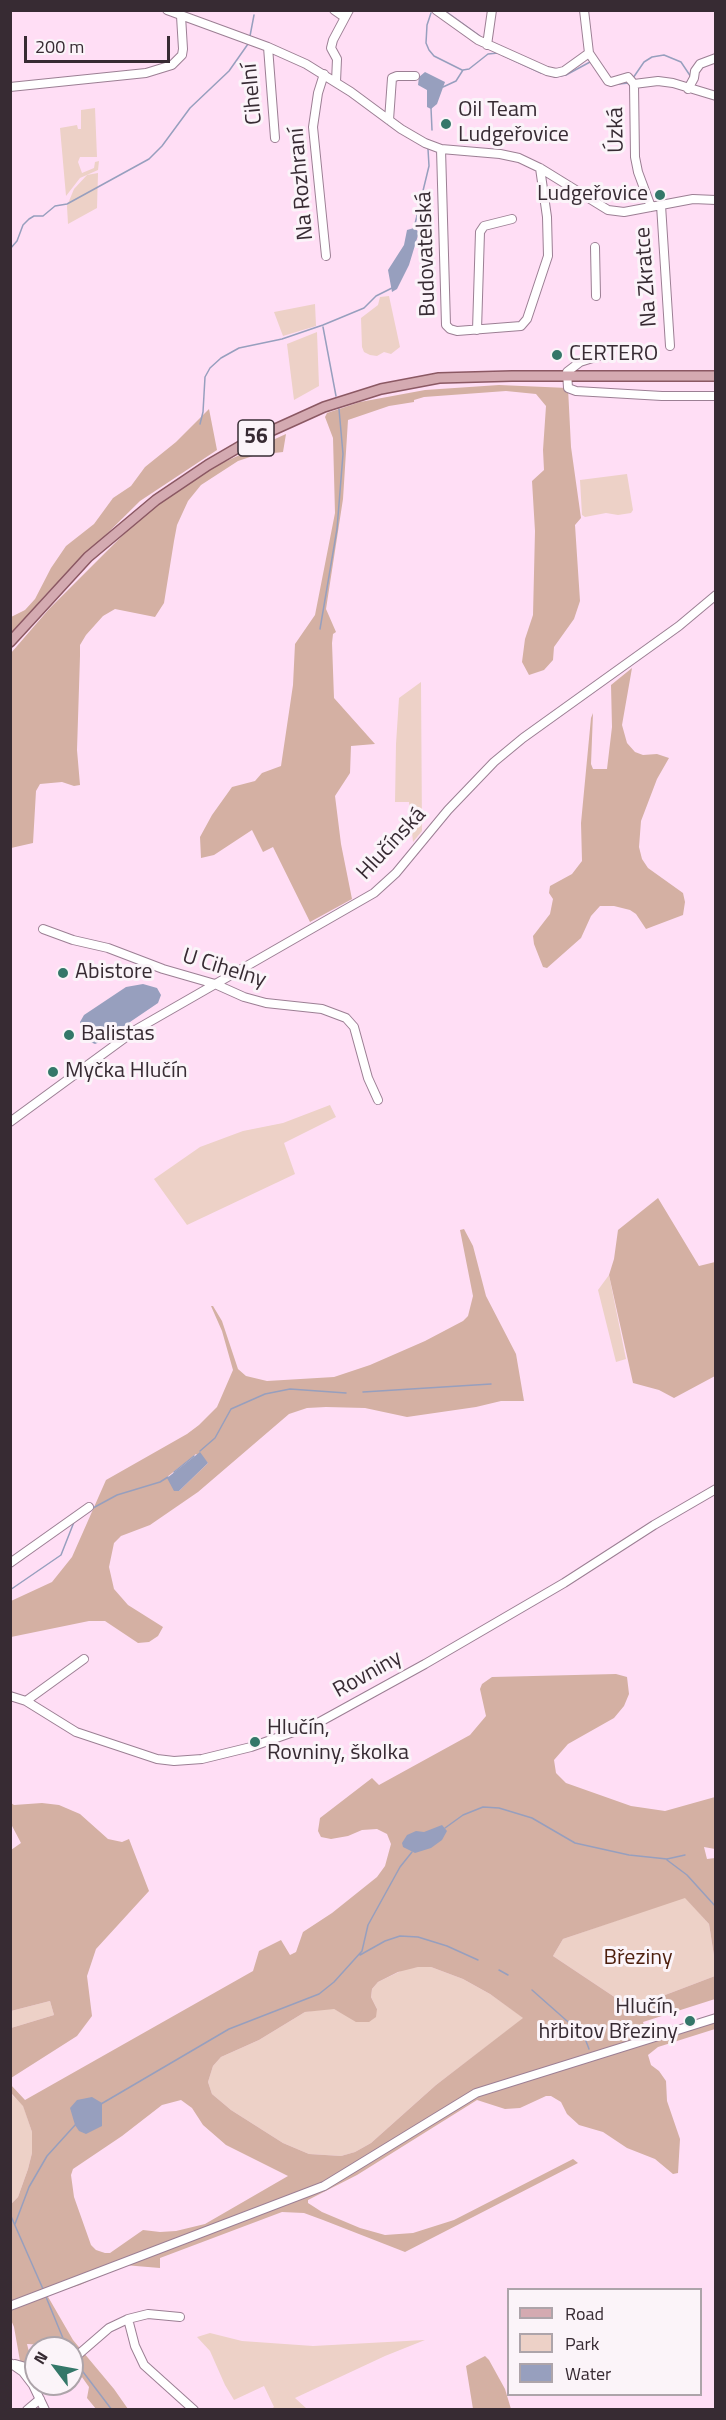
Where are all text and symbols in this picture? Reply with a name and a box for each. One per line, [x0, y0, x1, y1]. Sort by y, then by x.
scale bar [27, 24, 172, 62]
text: 200 m [35, 33, 84, 60]
street label: Cihelní [237, 62, 269, 126]
place label: Oil Team Ludgeřovice [458, 98, 569, 150]
street label: Úzká [603, 107, 631, 153]
marker: Oil Team Ludgeřovice [439, 117, 453, 131]
street label: Na Rozhraní [284, 127, 320, 241]
place label: Ludgeřovice [537, 182, 648, 208]
marker: Ludgeřovice [653, 188, 667, 202]
street label: Budovatelská [412, 191, 442, 317]
street label: Na Zkratce [630, 226, 664, 328]
place label: CERTERO [569, 342, 658, 368]
marker: CERTERO [550, 348, 564, 362]
road number: 56 [238, 420, 274, 456]
street label: Hlučínská [352, 802, 432, 886]
street label: U Cihelny [179, 944, 269, 994]
place label: Abistore [75, 960, 153, 986]
marker: Abistore [56, 966, 70, 980]
place label: Balistas [81, 1022, 155, 1048]
marker: Balistas [62, 1028, 76, 1042]
place label: Myčka Hlučín [65, 1059, 188, 1085]
marker: Myčka Hlučín [46, 1065, 60, 1079]
street label: Rovniny [329, 1645, 407, 1705]
place label: Hlučín, Rovniny, školka [267, 1716, 409, 1768]
marker: Hlučín, Rovniny, školka [248, 1735, 262, 1749]
park label: Březiny [603, 1946, 673, 1972]
place label: Hlučín, hřbitov Březiny [538, 1995, 678, 2047]
marker: Hlučín, hřbitov Březiny [683, 2014, 697, 2028]
legend [507, 2288, 702, 2396]
text: Road [565, 2300, 604, 2327]
text: Park [565, 2330, 599, 2357]
north arrow [24, 2336, 84, 2396]
text: N [27, 2346, 54, 2369]
text: Water [565, 2360, 611, 2387]

